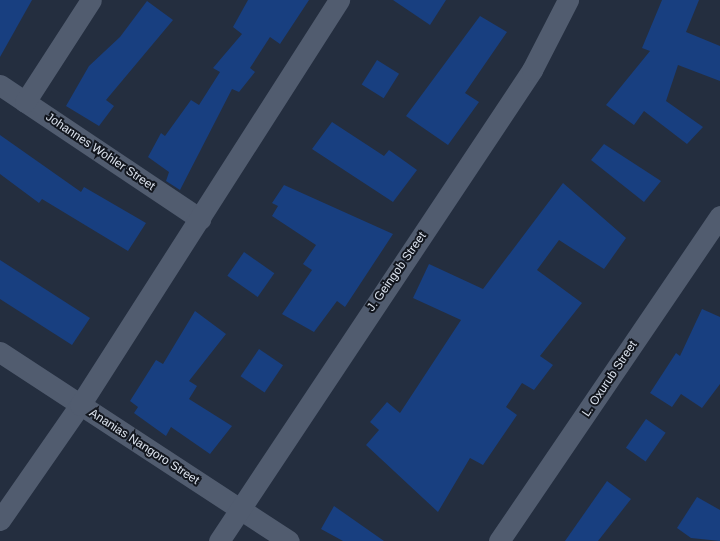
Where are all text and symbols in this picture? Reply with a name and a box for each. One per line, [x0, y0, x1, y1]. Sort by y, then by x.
street label: Johannes Wohler Street [43, 110, 157, 194]
street label: J. Geingob Street [364, 230, 430, 314]
street label: L. Oxurub Street [579, 338, 641, 420]
street label: Ananias Nangoro Street [86, 406, 202, 488]

